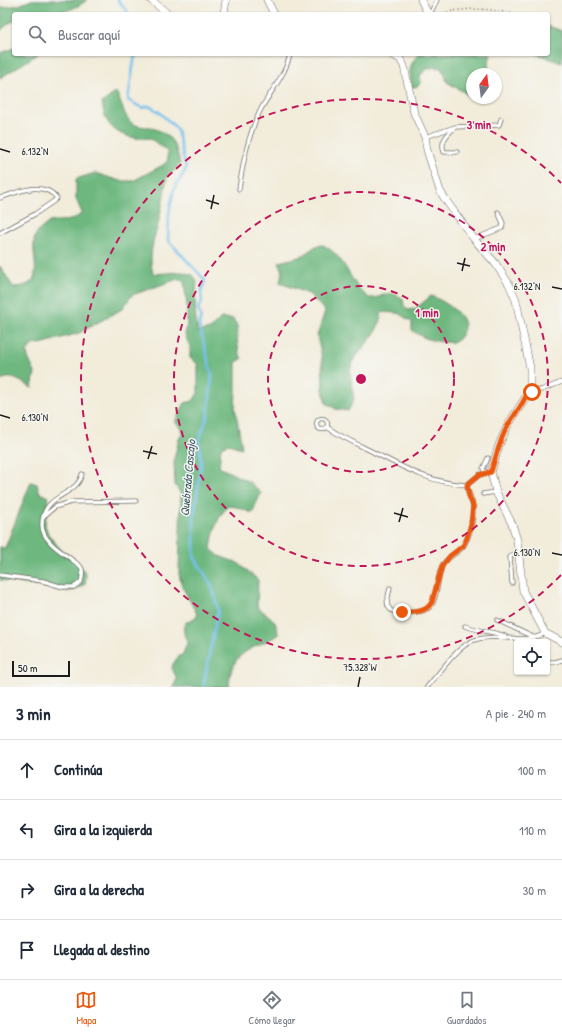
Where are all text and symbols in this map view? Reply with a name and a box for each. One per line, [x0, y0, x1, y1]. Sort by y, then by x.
search box [12, 12, 550, 56]
icon: search [26, 23, 48, 45]
text: Buscar aquí [58, 24, 121, 45]
north arrow [466, 68, 502, 104]
text: 3 min [467, 116, 492, 133]
text: 6.132°N [22, 145, 48, 158]
text: 2 min [481, 238, 506, 255]
text: 6.132°N [514, 280, 540, 293]
text: 1 min [415, 304, 439, 321]
centre of rings [354, 372, 368, 386]
route start [523, 383, 541, 401]
text: 6.130°N [22, 411, 48, 424]
water label: Quebrada Cascajo [176, 438, 199, 517]
text: 6.130°N [514, 546, 540, 559]
route end [393, 603, 411, 621]
map controls [514, 639, 550, 675]
button: locate [514, 639, 550, 675]
scale bar [12, 659, 70, 678]
text: 50 m [18, 661, 38, 675]
text: 75.328°W [343, 661, 377, 674]
text: 3 min [16, 702, 51, 725]
text: A pie · 240 m [486, 704, 546, 722]
icon: ahead [16, 759, 38, 781]
text: Continúa [54, 759, 102, 780]
text: 100 m [518, 761, 546, 779]
icon: left [16, 819, 38, 841]
text: Gira a la izquierda [54, 819, 152, 840]
text: 110 m [519, 821, 546, 839]
icon: right [16, 879, 38, 901]
text: Gira a la derecha [54, 879, 144, 900]
text: 30 m [523, 881, 546, 899]
icon: arrive [16, 939, 38, 961]
text: Llegada al destino [54, 939, 150, 960]
tab: Mapa [75, 989, 97, 1027]
tab: Cómo llegar [248, 989, 296, 1027]
tab: Guardados [447, 989, 487, 1027]

